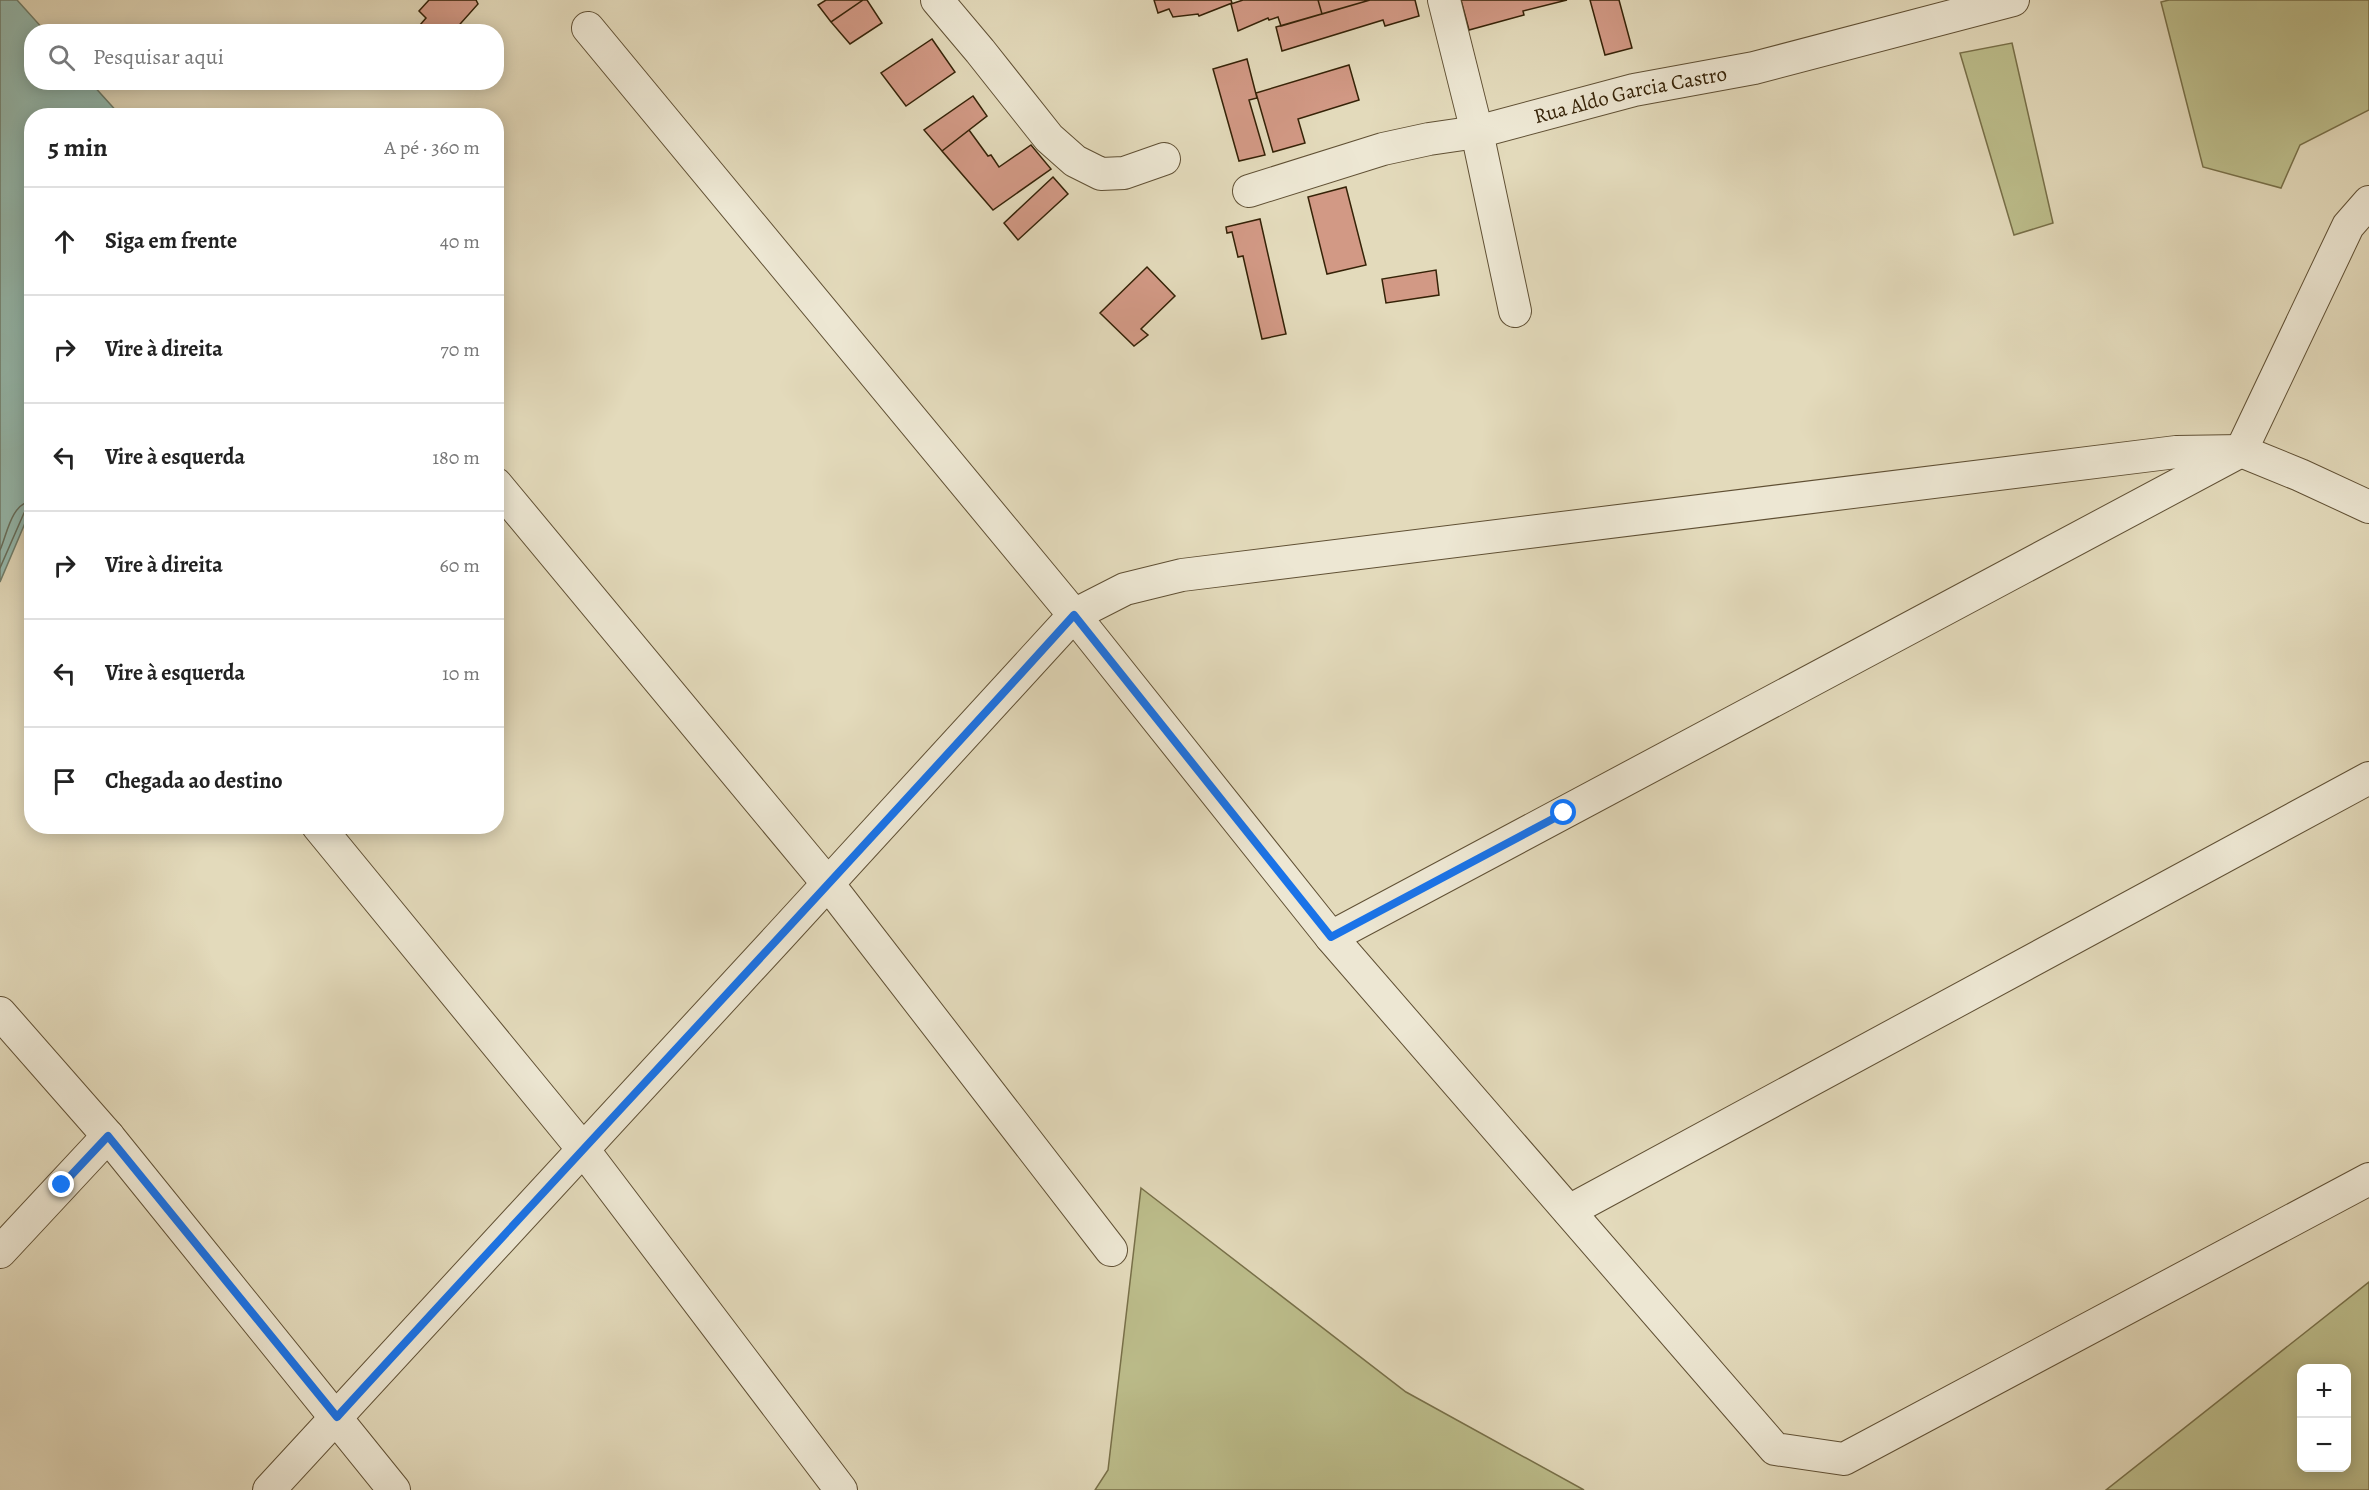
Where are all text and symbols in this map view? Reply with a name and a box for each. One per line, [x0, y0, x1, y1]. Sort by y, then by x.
search box [24, 24, 504, 90]
icon: search [45, 41, 78, 74]
text: Pesquisar aqui [93, 42, 224, 72]
street label: Rua Aldo Garcia Castro [1531, 59, 1729, 130]
text: 5 min [48, 130, 108, 165]
text: A pé · 360 m [384, 134, 480, 161]
icon: ahead [48, 225, 81, 258]
text: Siga em frente [105, 226, 237, 256]
text: 40 m [440, 228, 480, 255]
icon: right [48, 333, 81, 366]
text: Vire à direita [105, 334, 223, 364]
text: 70 m [440, 336, 480, 363]
icon: left [48, 441, 81, 474]
text: Vire à esquerda [105, 442, 245, 472]
text: 180 m [432, 444, 480, 471]
icon: right [48, 549, 81, 582]
text: Vire à direita [105, 550, 223, 580]
text: 60 m [440, 552, 480, 579]
icon: left [48, 657, 81, 690]
text: Vire à esquerda [105, 658, 245, 688]
text: 10 m [442, 660, 480, 687]
icon: arrive [48, 765, 81, 798]
text: Chegada ao destino [105, 766, 283, 796]
route start [1550, 799, 1576, 825]
route end [48, 1171, 74, 1197]
map controls [2297, 1364, 2351, 1472]
button: + [2297, 1364, 2351, 1418]
button: − [2297, 1418, 2351, 1472]

